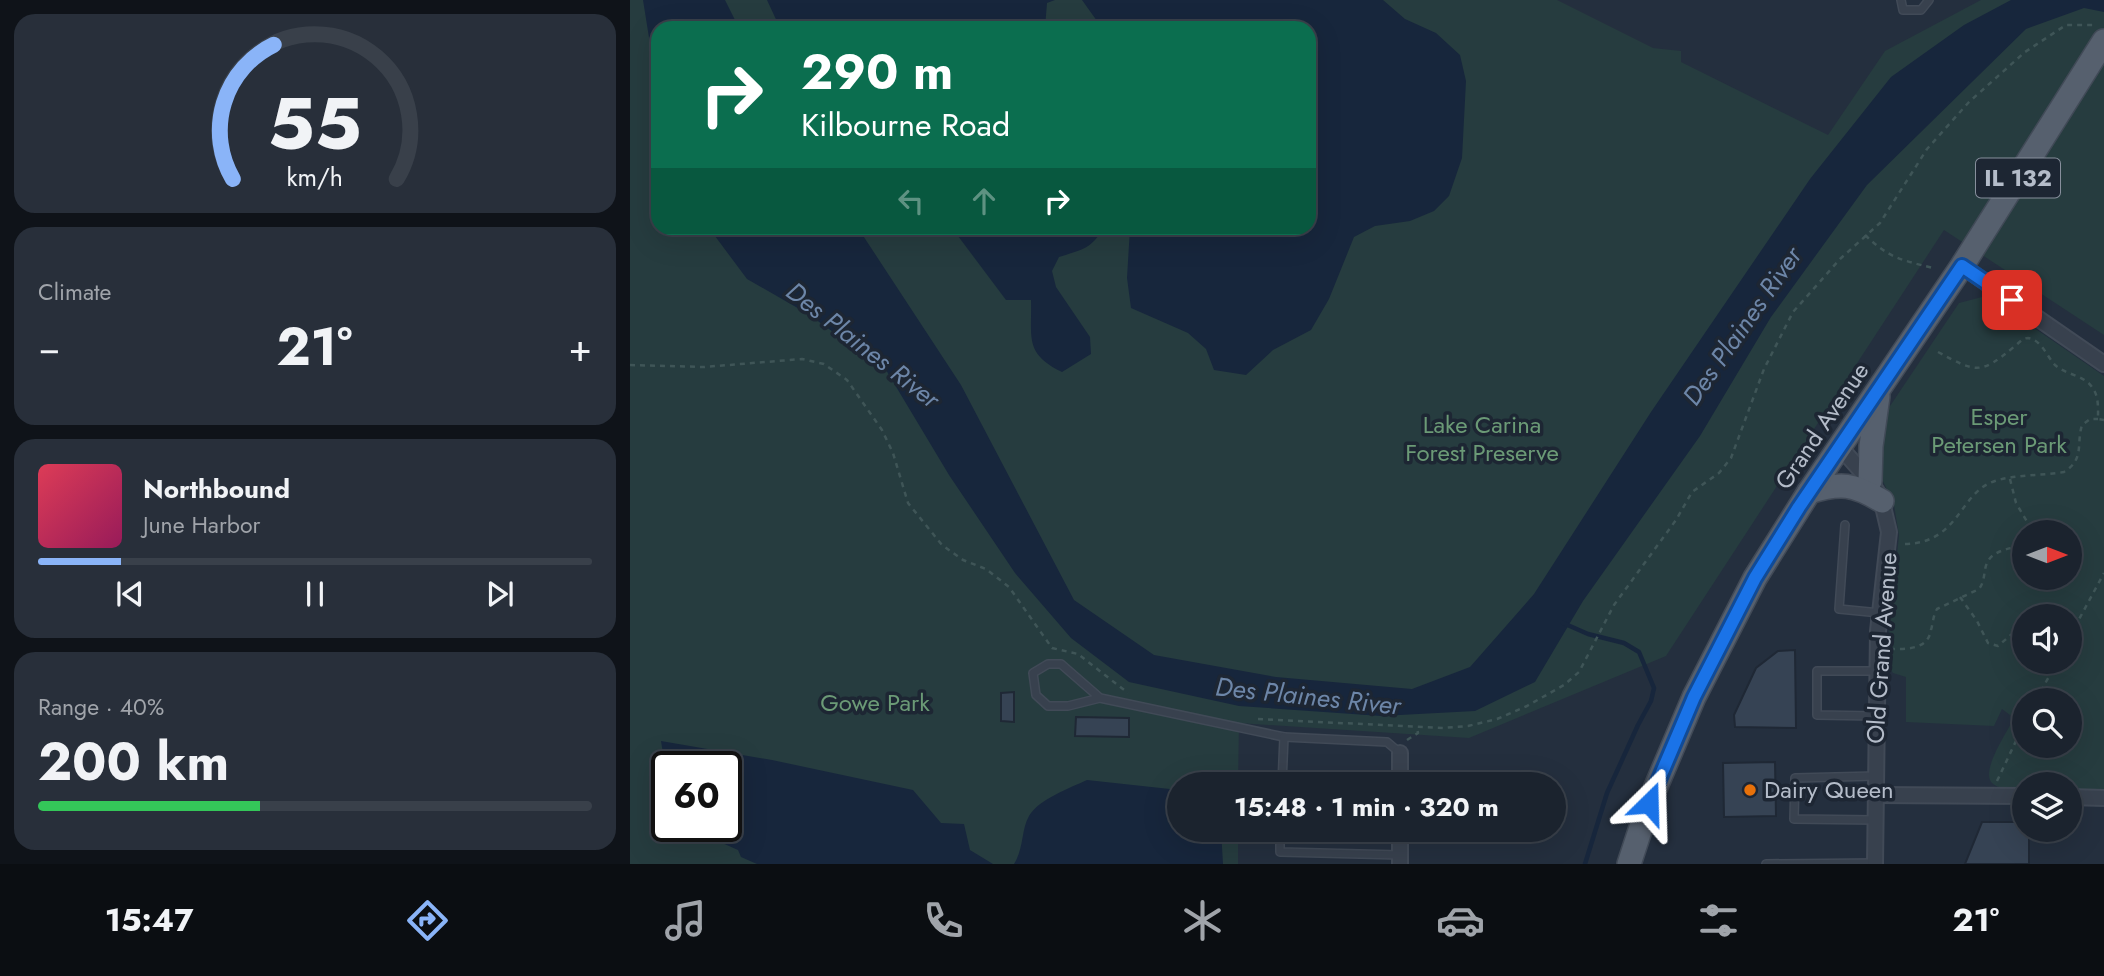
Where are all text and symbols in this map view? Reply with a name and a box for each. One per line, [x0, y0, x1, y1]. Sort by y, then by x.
text: 290 m [801, 37, 953, 107]
icon: right [686, 49, 777, 140]
text: 55 [268, 72, 362, 177]
text: Kilbourne Road [801, 102, 1010, 148]
road number: IL 132 [1976, 158, 2060, 197]
text: km/h [287, 159, 343, 195]
icon: left [892, 182, 930, 220]
icon: ahead [965, 182, 1003, 220]
icon: right [1038, 182, 1076, 220]
water label: Des Plaines River [1673, 238, 1812, 413]
pin [1982, 270, 2042, 330]
water label: Des Plaines River [778, 273, 949, 418]
text: Climate [38, 275, 111, 309]
icon: arrive [1993, 281, 2031, 319]
text: 21° [277, 309, 353, 385]
text: − [38, 320, 60, 375]
text: + [569, 320, 592, 375]
street label: Grand Avenue [1766, 355, 1877, 496]
park label: Esper Petersen Park [1931, 399, 2067, 462]
park label: Lake Carina Forest Preserve [1405, 407, 1559, 470]
text: Northbound [143, 470, 290, 508]
text: June Harbor [143, 508, 260, 542]
north arrow [2012, 520, 2082, 590]
map controls [2012, 520, 2082, 842]
street label: Old Grand Avenue [1857, 551, 1906, 745]
icon: previous [111, 575, 149, 613]
icon: pause [296, 575, 334, 613]
icon: next [481, 575, 519, 613]
button: sound [2012, 604, 2082, 674]
water label: Des Plaines River [1214, 667, 1404, 725]
park label: Gowe Park [820, 685, 930, 720]
button: search [2012, 688, 2082, 758]
text: Range · 40% [38, 690, 164, 724]
text: 200 km [38, 724, 229, 800]
speed limit sign: 60 [651, 751, 742, 842]
position arrow [1612, 766, 1686, 840]
place label: Dairy Queen [1764, 772, 1894, 807]
button: layers [2012, 772, 2082, 842]
marker: Dairy Queen [1742, 782, 1758, 798]
text: 15:48 · 1 min · 320 m [1234, 788, 1499, 826]
icon: directions [403, 896, 452, 945]
icon: music [661, 896, 710, 945]
icon: phone [919, 896, 968, 945]
icon: climate [1178, 896, 1227, 945]
icon: car [1436, 896, 1485, 945]
icon: filters [1694, 896, 1743, 945]
text: 15:47 [105, 897, 194, 943]
text: 21° [1952, 897, 1999, 943]

